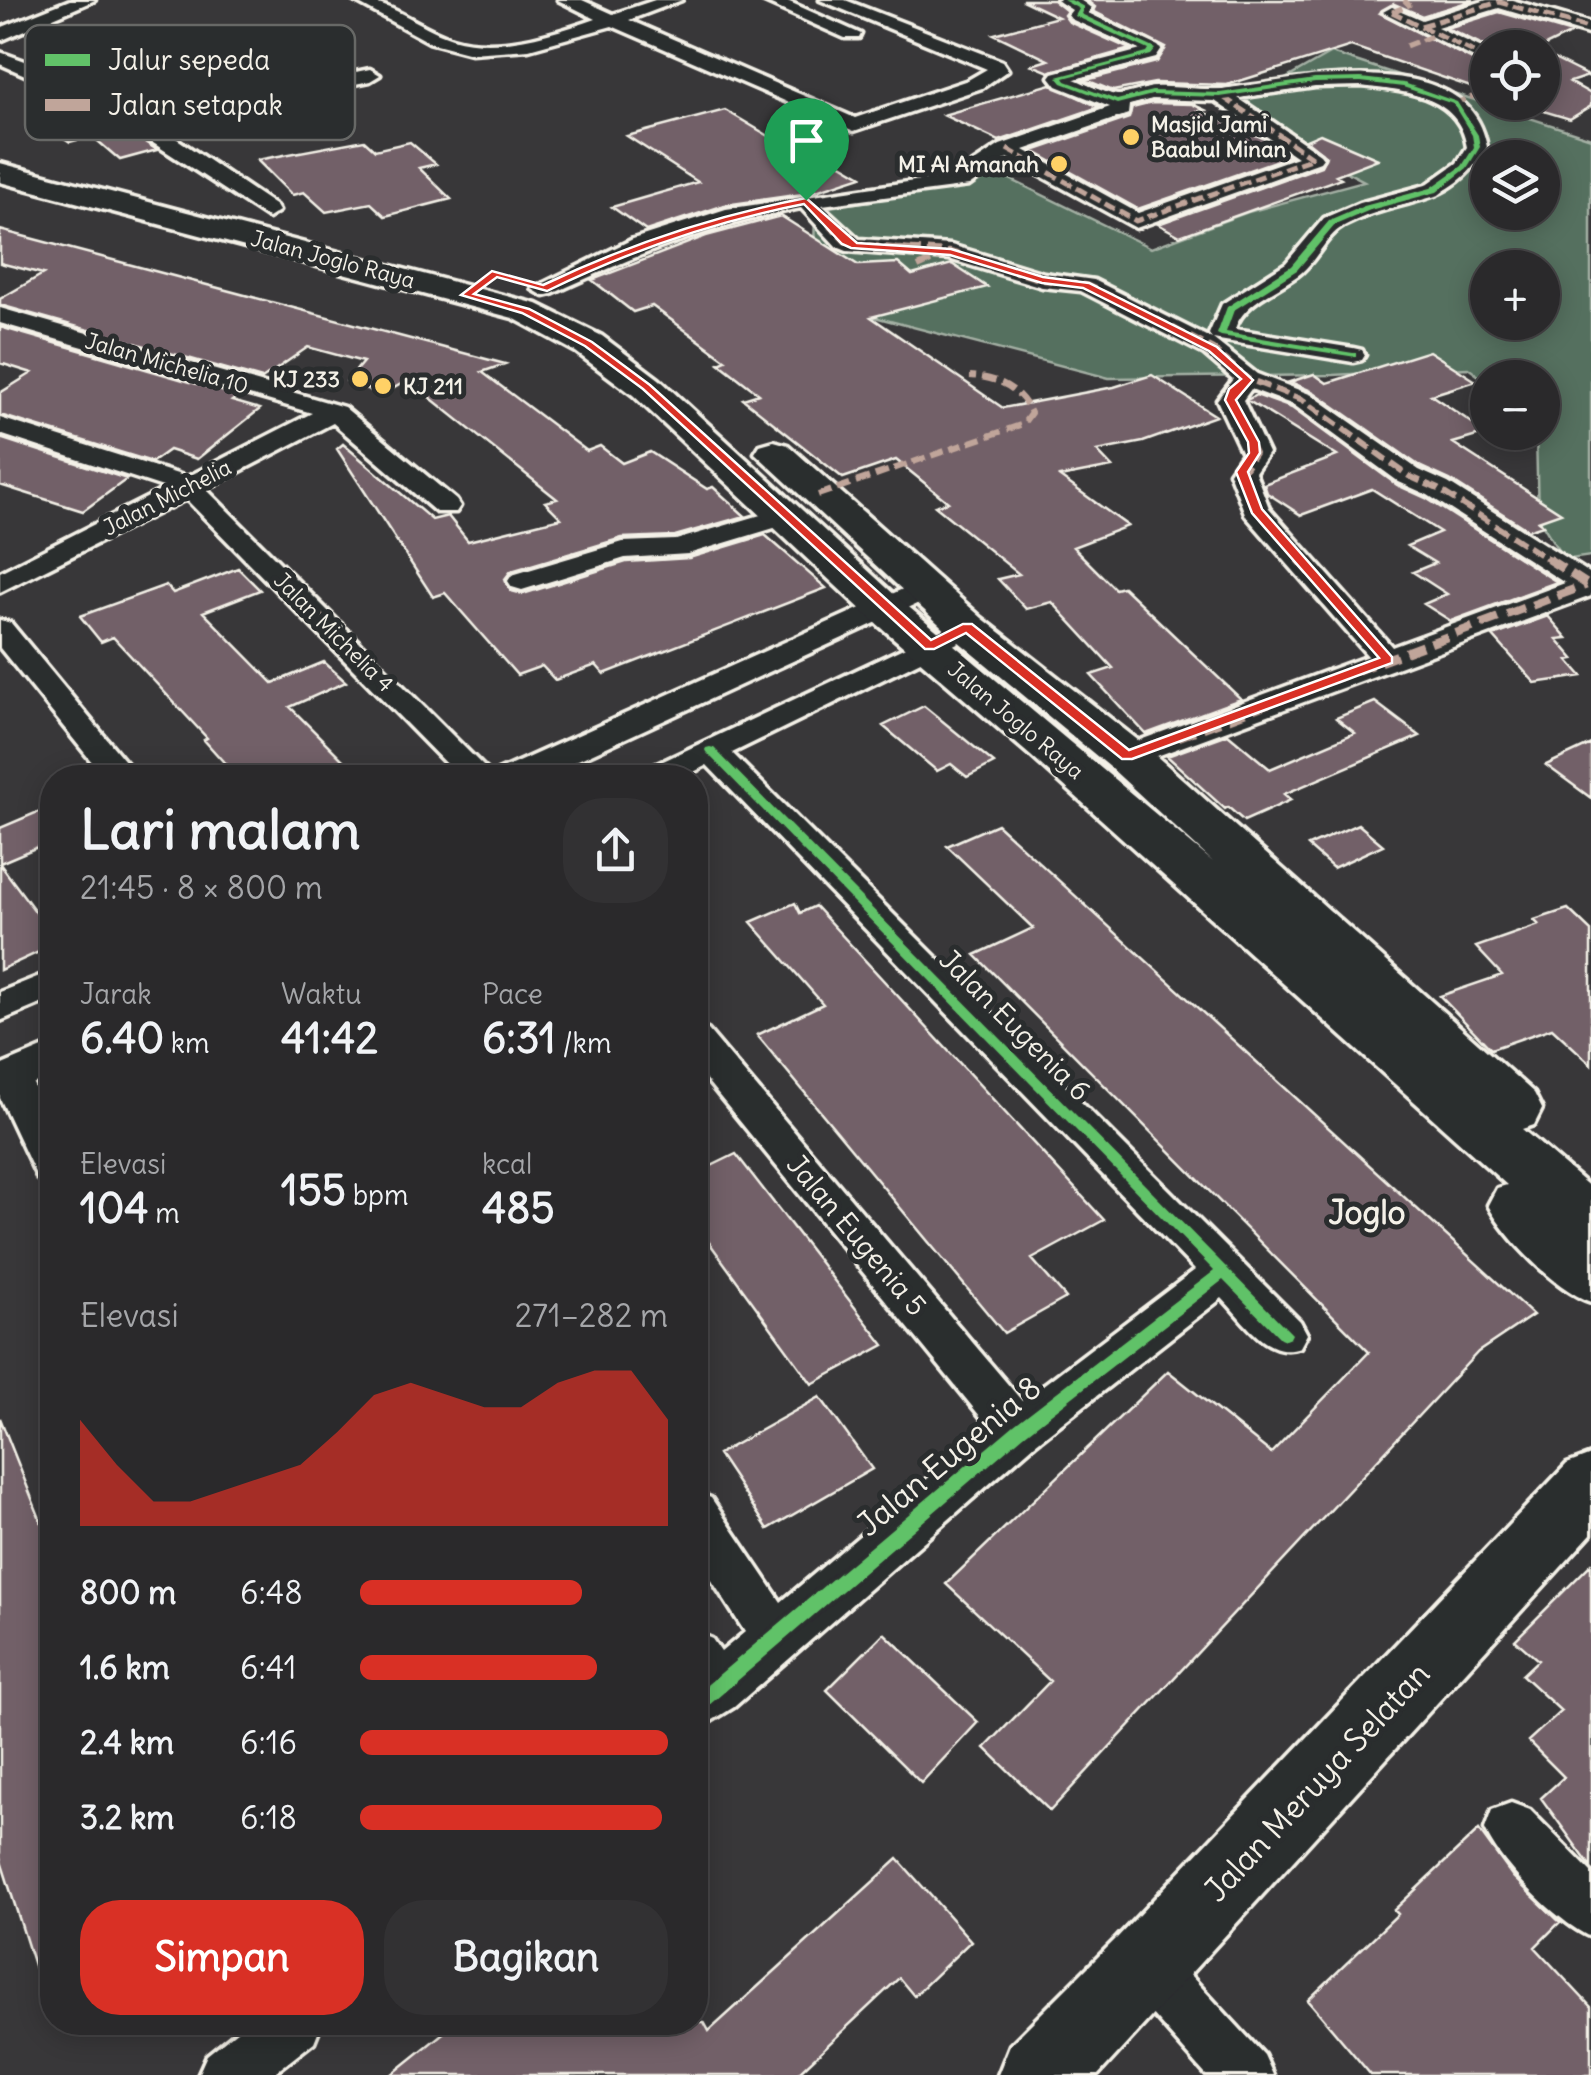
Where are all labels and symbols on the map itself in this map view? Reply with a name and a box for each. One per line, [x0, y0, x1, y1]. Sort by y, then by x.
legend [25, 25, 355, 140]
text: Jalur sepeda [108, 42, 270, 78]
text: Jalan setapak [108, 87, 283, 123]
pin [764, 98, 849, 201]
place label: Masjid Jami Baabul Minan [1151, 110, 1287, 163]
marker: Masjid Jami Baabul Minan [1120, 126, 1142, 148]
place label: MI Al Amanah [898, 150, 1039, 178]
marker: MI Al Amanah [1048, 153, 1070, 175]
street label: Jalan Joglo Raya [248, 224, 418, 294]
street label: Jalan Michelia 10 [82, 326, 252, 400]
place label: KJ 233 [273, 365, 340, 393]
marker: KJ 233 [349, 368, 371, 390]
place label: KJ 211 [403, 372, 463, 400]
marker: KJ 211 [372, 375, 394, 397]
street label: Jalan Michelia [98, 453, 236, 541]
street label: Jalan Michelia 4 [268, 566, 400, 698]
street label: Jalan Joglo Raya [942, 655, 1090, 785]
street label: Jalan Eugenia 6 [932, 942, 1098, 1108]
street label: Jalan Eugenia 5 [779, 1147, 935, 1323]
district label: Joglo [1328, 1192, 1406, 1233]
street label: Jalan Eugenia 8 [848, 1367, 1049, 1545]
street label: Jalan Meruya Selatan [1195, 1653, 1438, 1910]

